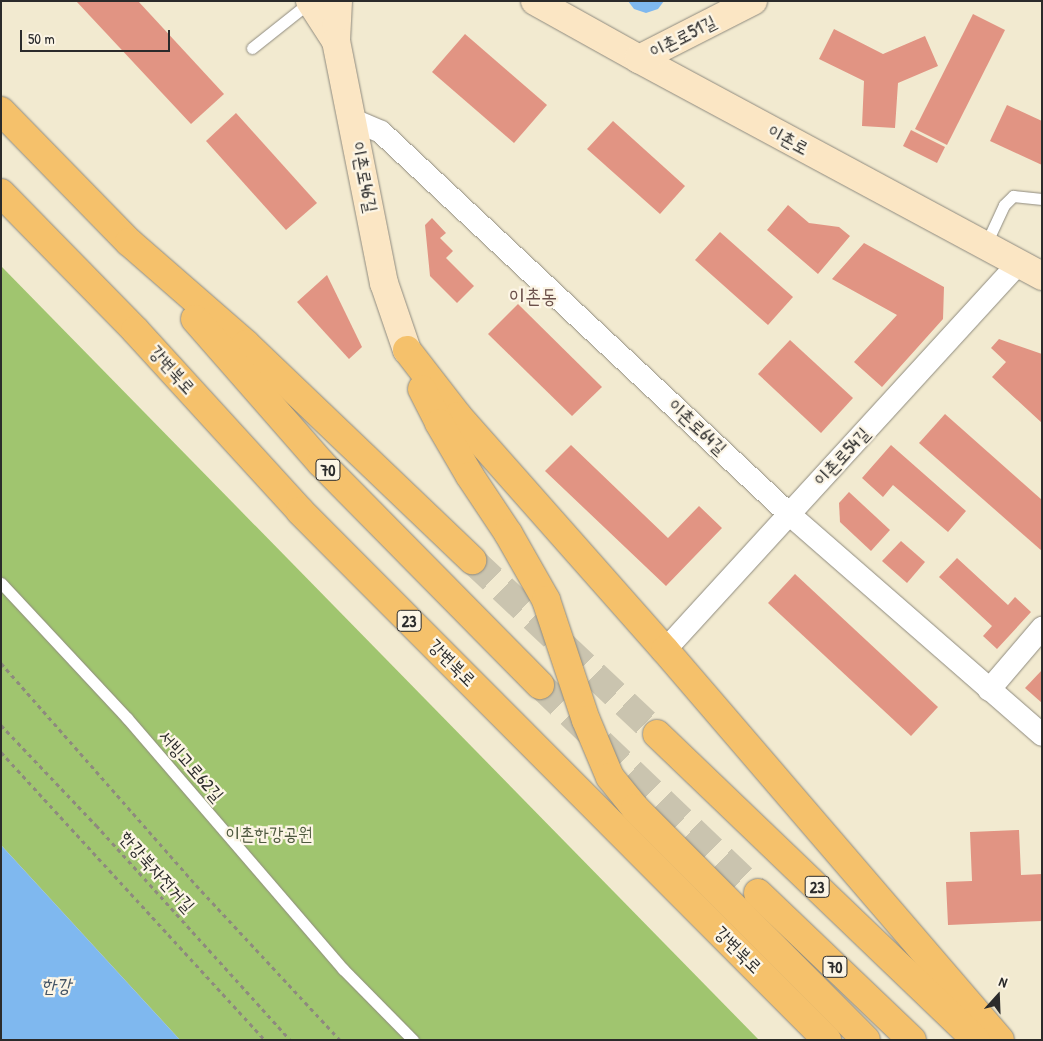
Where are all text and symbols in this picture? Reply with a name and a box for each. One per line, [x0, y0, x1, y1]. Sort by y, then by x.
street label: 이촌로51길 [646, 11, 720, 63]
scale bar [22, 20, 172, 52]
text: 50 m [28, 28, 55, 49]
street label: 이촌로 [764, 120, 812, 160]
street label: 이촌로46길 [347, 140, 381, 214]
district label: 이촌동 [509, 283, 557, 307]
street label: 강변북로 [145, 341, 199, 399]
street label: 이촌로64길 [663, 395, 731, 459]
street label: 이촌로54길 [809, 423, 875, 491]
road number: 70 [314, 456, 342, 484]
road number: 23 [396, 608, 422, 634]
street label: 강변북로 [424, 635, 480, 691]
street label: 서빙고로62길 [154, 726, 228, 806]
park label: 이촌한강공원 [226, 823, 312, 845]
street label: 한강북자전거길 [115, 827, 199, 917]
road number: 23 [804, 874, 830, 900]
street label: 강변북로 [710, 922, 766, 978]
road number: 70 [821, 954, 849, 980]
north arrow [973, 971, 1023, 1021]
text: N [997, 971, 1010, 992]
water label: 한강 [41, 975, 71, 997]

